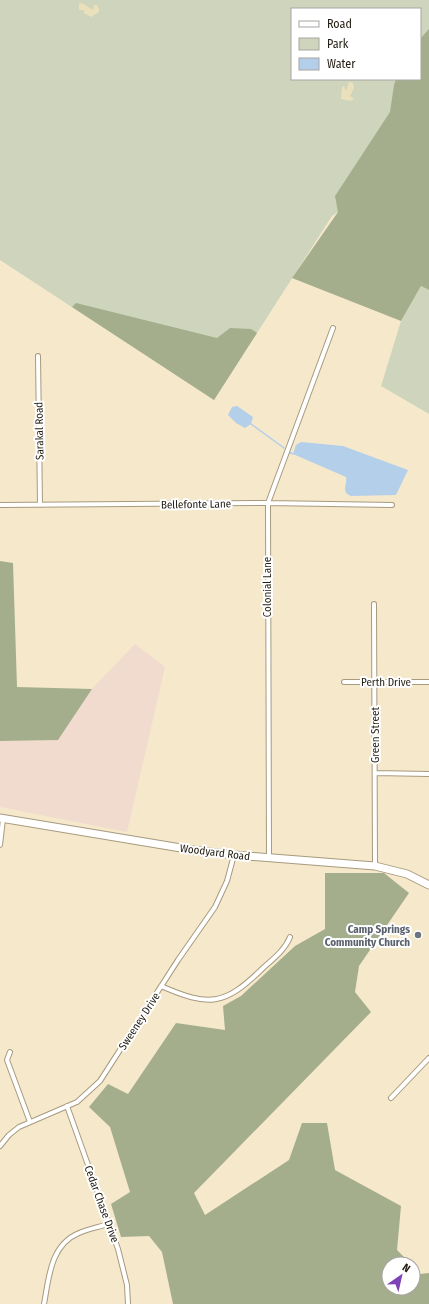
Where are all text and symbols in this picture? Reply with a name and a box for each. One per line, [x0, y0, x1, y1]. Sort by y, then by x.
legend [291, 8, 421, 80]
text: Road [327, 17, 352, 31]
text: Park [327, 37, 349, 51]
text: Water [327, 57, 356, 71]
street label: Sarakal Road [32, 402, 47, 460]
street label: Bellefonte Lane [161, 497, 231, 512]
street label: Colonial Lane [261, 557, 274, 617]
street label: Perth Drive [361, 676, 411, 689]
street label: Green Street [369, 707, 382, 763]
street label: Woodyard Road [179, 842, 251, 863]
place label: Camp Springs Community Church [325, 923, 410, 949]
marker: Camp Springs Community Church [413, 930, 423, 940]
street label: Sweeney Drive [116, 990, 163, 1052]
street label: Cedar Chase Drive [82, 1164, 122, 1245]
north arrow [381, 1256, 421, 1296]
text: N [400, 1261, 413, 1275]

